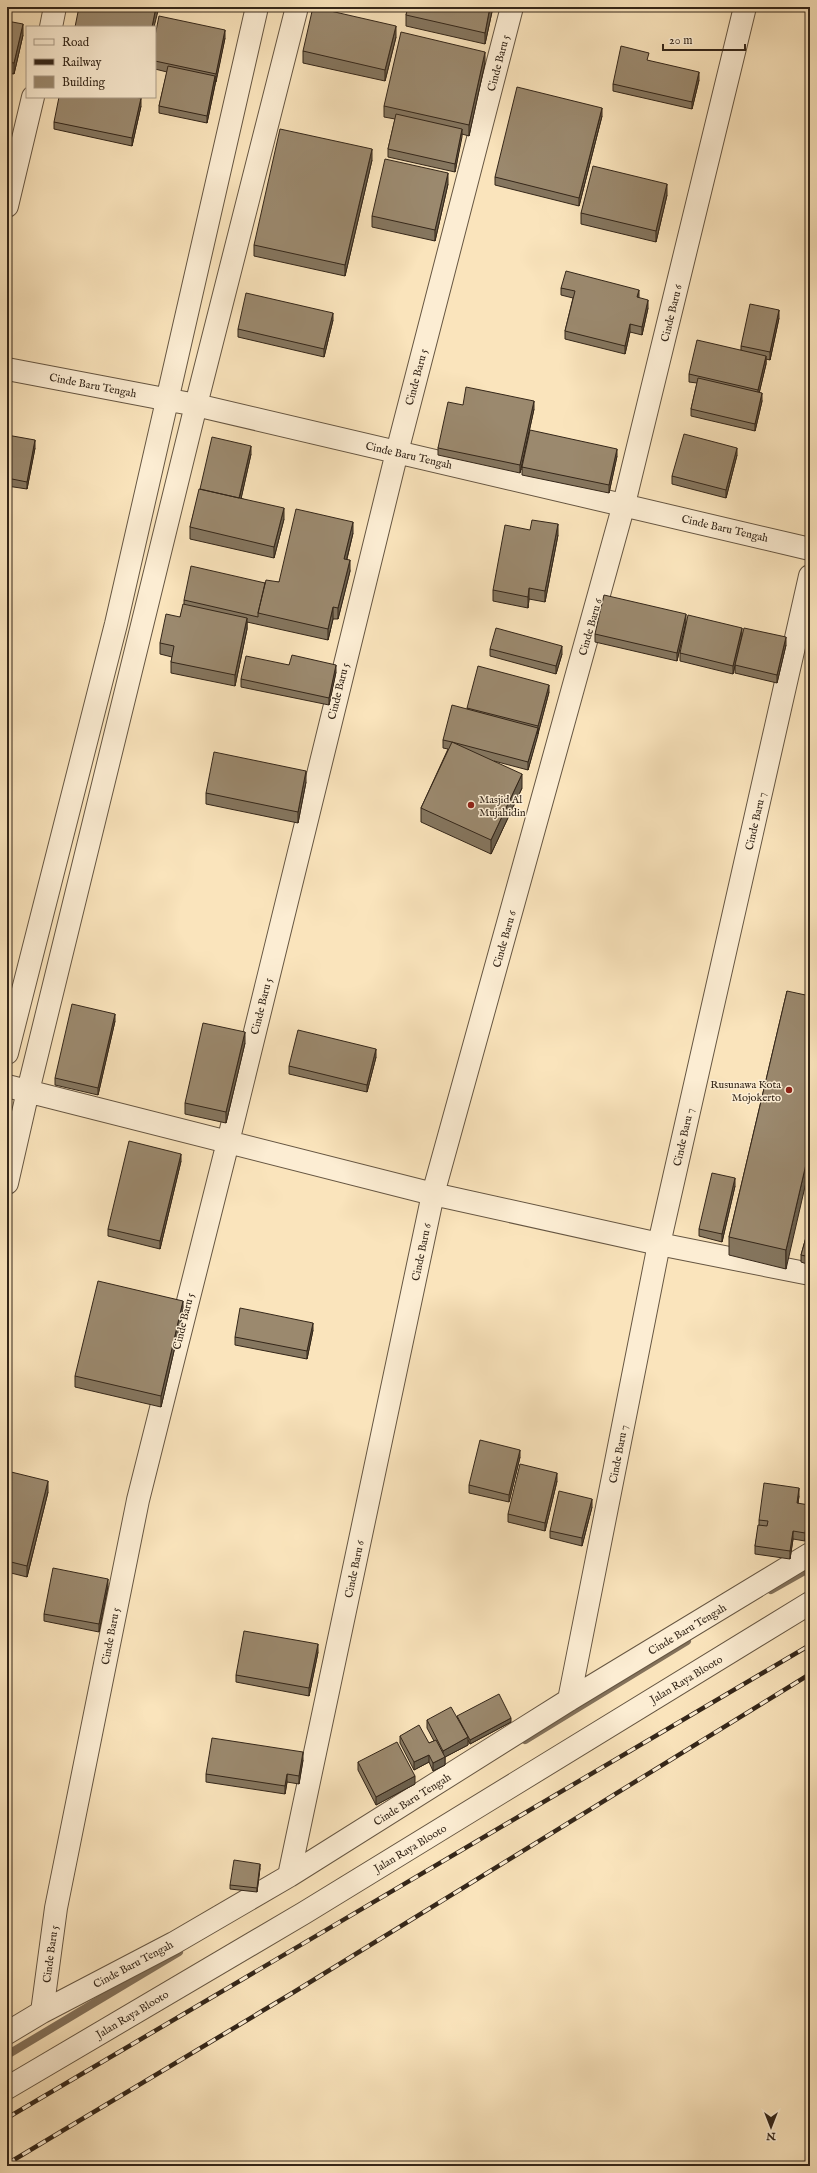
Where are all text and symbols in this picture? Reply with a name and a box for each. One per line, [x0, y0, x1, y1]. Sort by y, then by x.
legend [26, 26, 156, 98]
scale bar [663, 26, 745, 52]
street label: Cinde Baru 5 [485, 33, 513, 93]
text: 20 m [669, 33, 692, 48]
text: Road [62, 35, 90, 50]
text: Railway [62, 55, 101, 70]
text: Building [62, 75, 106, 90]
street label: Cinde Baru 6 [658, 283, 686, 343]
street label: Cinde Baru 5 [403, 347, 431, 407]
street label: Cinde Baru Tengah [48, 371, 138, 401]
street label: Cinde Baru Tengah [364, 439, 454, 473]
street label: Cinde Baru Tengah [680, 512, 770, 546]
street label: Cinde Baru 6 [576, 597, 606, 657]
street label: Cinde Baru 5 [325, 661, 353, 721]
street label: Cinde Baru 7 [742, 791, 769, 852]
place label: Masjid Al Mujahidin [479, 793, 526, 820]
marker: Masjid Al Mujahidin [466, 800, 476, 810]
street label: Cinde Baru 6 [490, 909, 520, 969]
street label: Cinde Baru 5 [248, 976, 276, 1036]
place label: Rusunawa Kota Mojokerto [710, 1078, 781, 1105]
marker: Rusunawa Kota Mojokerto [784, 1085, 794, 1095]
street label: Cinde Baru 7 [670, 1107, 697, 1168]
street label: Cinde Baru 6 [409, 1222, 435, 1282]
street label: Cinde Baru 5 [170, 1291, 198, 1351]
street label: Cinde Baru 7 [606, 1424, 632, 1485]
street label: Cinde Baru 6 [342, 1539, 368, 1599]
street label: Cinde Baru Tengah [646, 1601, 729, 1659]
street label: Cinde Baru 5 [99, 1606, 123, 1666]
street label: Jalan Raya Blooto [646, 1653, 725, 1708]
street label: Cinde Baru Tengah [371, 1770, 454, 1829]
street label: Jalan Raya Blooto [370, 1822, 449, 1877]
street label: Cinde Baru 5 [40, 1924, 62, 1984]
street label: Cinde Baru Tengah [91, 1938, 176, 1992]
street label: Jalan Raya Blooto [92, 1988, 171, 2043]
north arrow [751, 2107, 791, 2147]
text: N [766, 2129, 777, 2143]

